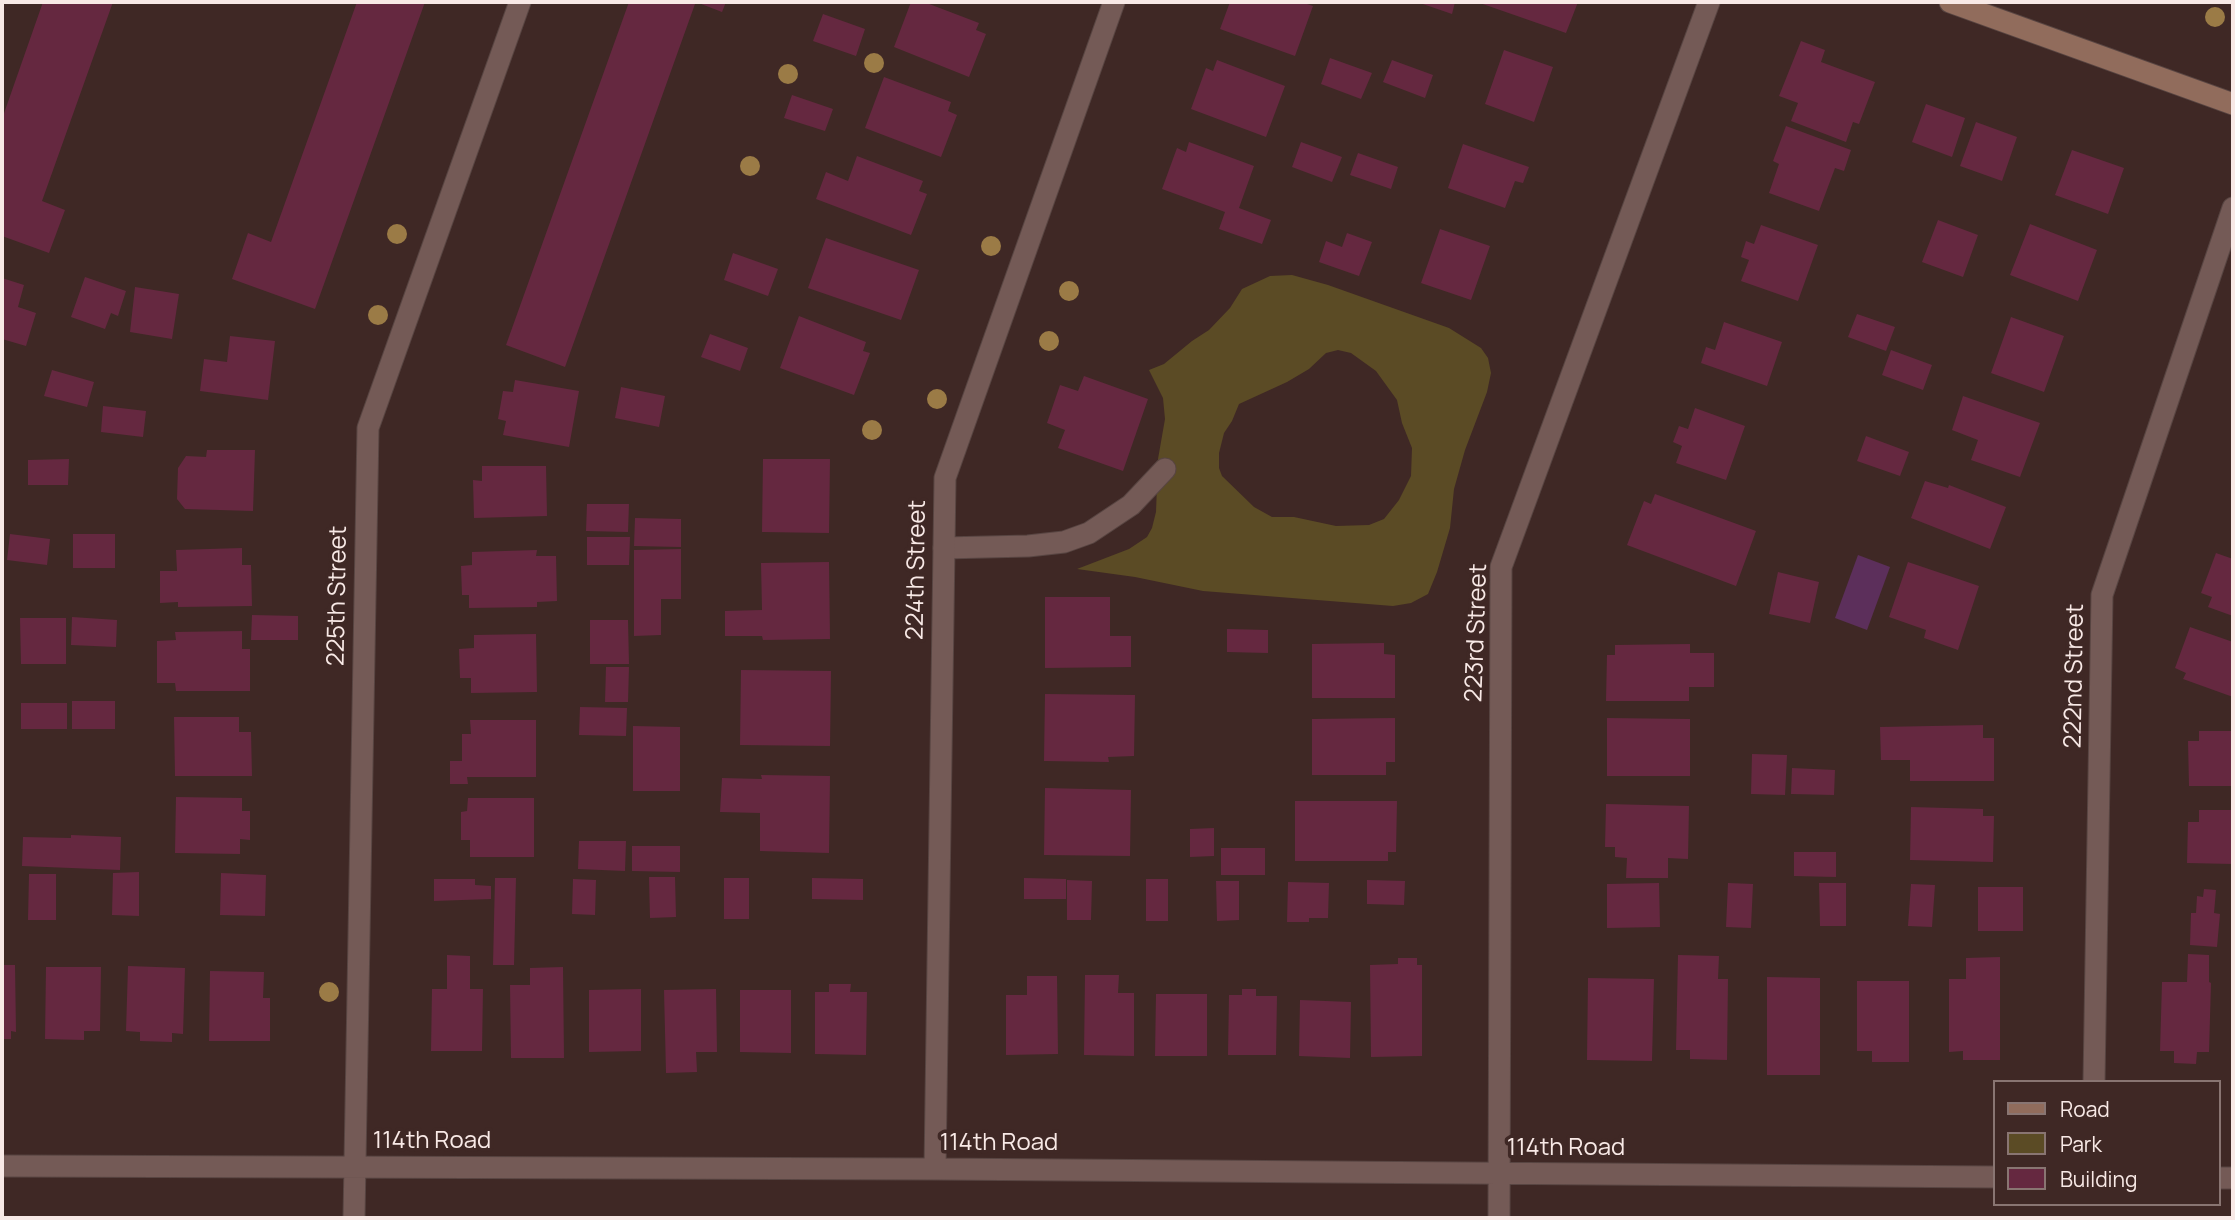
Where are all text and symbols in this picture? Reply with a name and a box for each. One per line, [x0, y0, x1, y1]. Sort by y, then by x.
street label: 224th Street [901, 500, 933, 640]
street label: 225th Street [322, 526, 354, 666]
street label: 223rd Street [1460, 563, 1494, 703]
street label: 222nd Street [2059, 603, 2091, 749]
legend [1994, 1080, 2221, 1206]
text: Road [2060, 1095, 2110, 1123]
street label: 114th Road [373, 1127, 491, 1155]
street label: 114th Road [940, 1129, 1058, 1157]
text: Park [2060, 1130, 2102, 1158]
street label: 114th Road [1507, 1134, 1625, 1162]
text: Building [2060, 1165, 2137, 1193]

